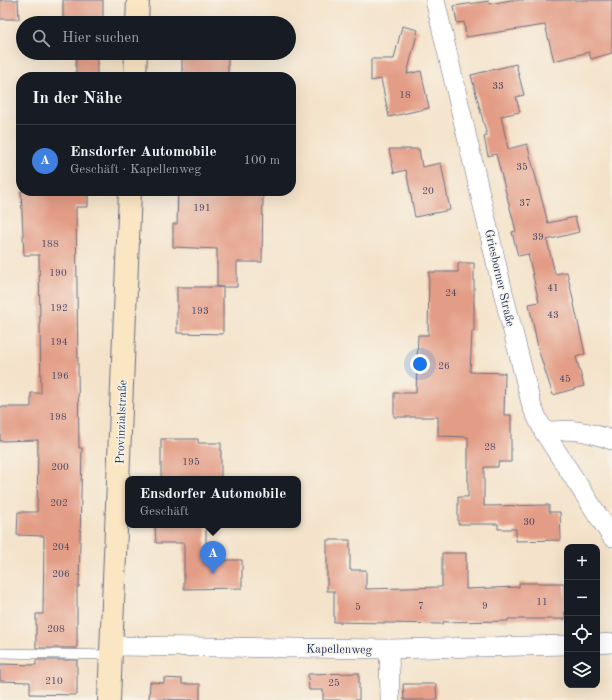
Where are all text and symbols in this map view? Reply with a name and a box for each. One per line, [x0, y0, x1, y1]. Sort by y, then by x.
search box [16, 16, 296, 60]
icon: search [30, 27, 52, 49]
text: Hier suchen [62, 31, 139, 46]
house number: 33 [492, 81, 504, 91]
text: In der Nähe [32, 90, 122, 107]
house number: 18 [399, 90, 411, 100]
text: Ensdorfer Automobile [70, 145, 217, 160]
text: A [40, 154, 50, 167]
text: 100 m [243, 154, 280, 167]
house number: 35 [516, 162, 528, 172]
text: Geschäft · Kapellenweg [70, 163, 201, 176]
house number: 20 [422, 186, 434, 196]
house number: 37 [519, 198, 531, 208]
house number: 191 [193, 203, 211, 213]
street label: Griesborner Straße [482, 229, 516, 328]
house number: 39 [532, 232, 544, 242]
house number: 188 [41, 239, 59, 249]
house number: 190 [49, 268, 67, 278]
house number: 41 [547, 283, 559, 293]
house number: 24 [445, 288, 457, 298]
house number: 192 [50, 303, 68, 313]
house number: 193 [191, 306, 209, 316]
house number: 43 [547, 310, 559, 320]
house number: 194 [50, 337, 68, 347]
your location [410, 354, 430, 374]
house number: 26 [438, 361, 450, 371]
house number: 196 [51, 371, 69, 381]
house number: 45 [559, 374, 571, 384]
street label: Provinzialstraße [115, 379, 129, 464]
house number: 198 [49, 412, 67, 422]
house number: 28 [484, 442, 496, 452]
house number: 195 [182, 457, 200, 467]
house number: 200 [51, 462, 69, 472]
popup [125, 476, 301, 528]
text: Ensdorfer Automobile [140, 487, 286, 502]
house number: 202 [50, 498, 68, 508]
text: Geschäft [140, 505, 189, 518]
house number: 30 [523, 517, 535, 527]
pin: A [200, 541, 226, 574]
house number: 204 [52, 542, 70, 552]
map controls [564, 544, 600, 688]
button: + [564, 544, 600, 580]
house number: 206 [52, 569, 70, 579]
button: − [564, 580, 600, 616]
house number: 11 [536, 597, 548, 607]
house number: 7 [418, 601, 424, 611]
house number: 9 [482, 601, 488, 611]
house number: 5 [355, 602, 361, 612]
button: locate [564, 616, 600, 652]
house number: 208 [47, 624, 65, 634]
street label: Kapellenweg [306, 643, 373, 657]
button: layers [564, 652, 600, 688]
house number: 210 [45, 676, 63, 686]
house number: 25 [328, 678, 340, 688]

